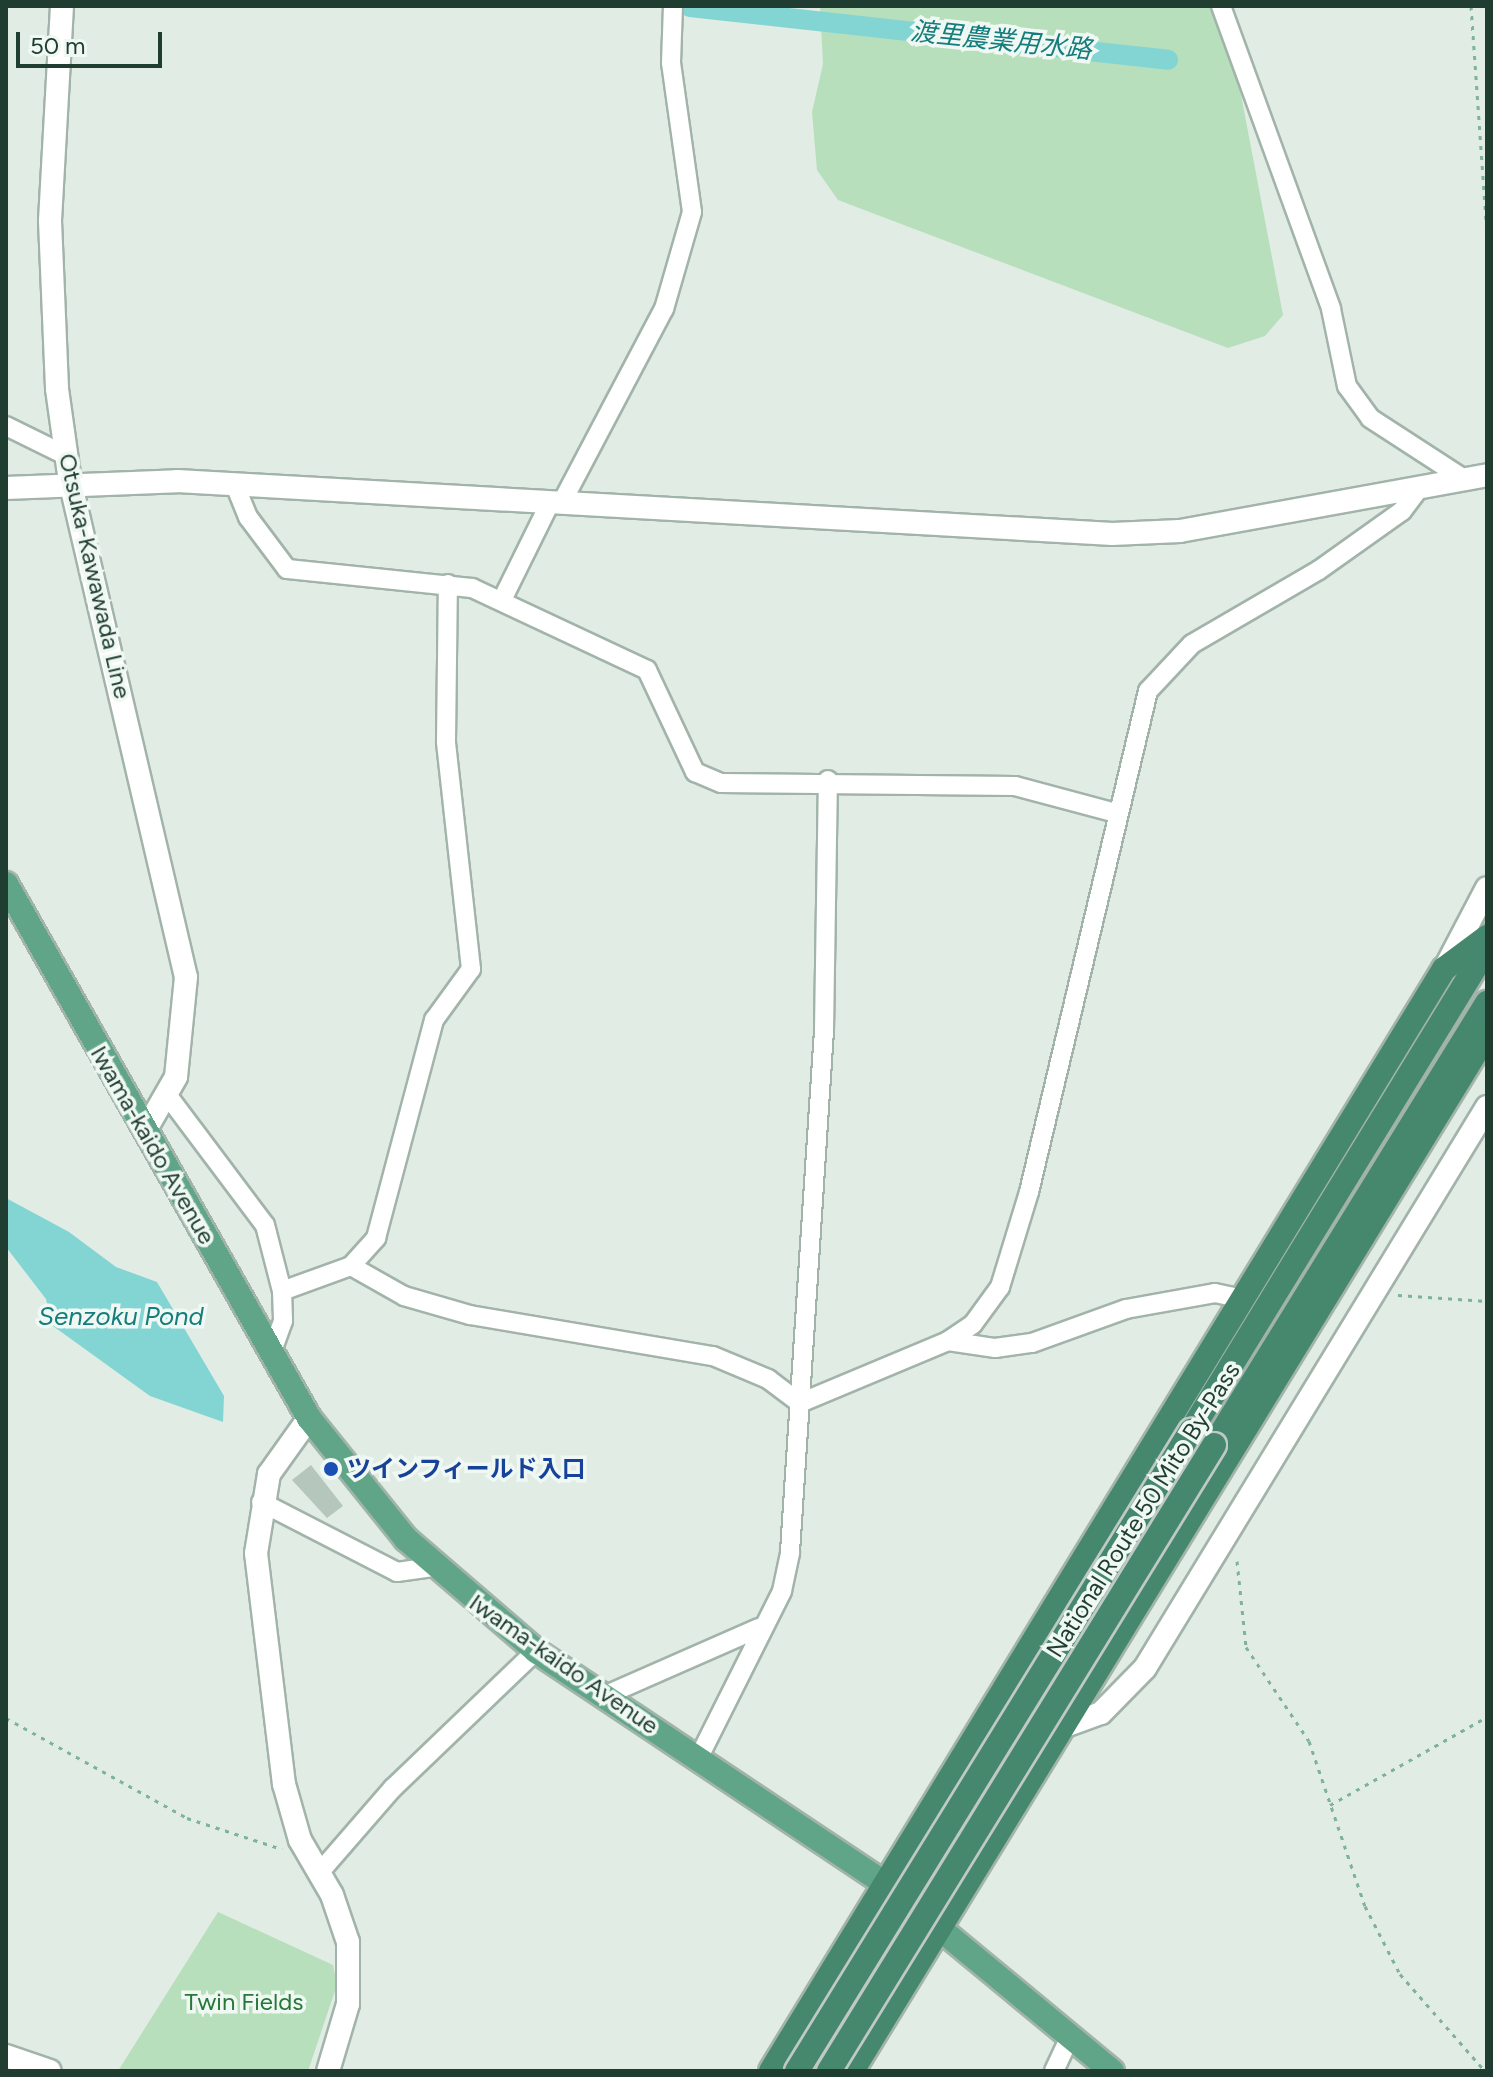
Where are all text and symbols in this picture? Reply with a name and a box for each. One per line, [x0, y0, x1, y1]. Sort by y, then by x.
scale bar [20, 16, 166, 66]
water label: 渡里農業用水路 [909, 16, 1093, 66]
text: 50 m [30, 31, 86, 60]
street label: Otsuka-Kawawada Line [53, 451, 137, 701]
street label: Iwama-kaido Avenue [84, 1041, 222, 1249]
water label: Senzoku Pond [38, 1301, 204, 1333]
street label: National Route 50 Mito By-Pass [1040, 1357, 1246, 1663]
place label: ツインフィールド入口 [347, 1455, 587, 1483]
marker: ツインフィールド入口 [322, 1460, 340, 1478]
street label: Iwama-kaido Avenue [464, 1588, 664, 1740]
park label: Twin Fields [185, 1988, 303, 2016]

